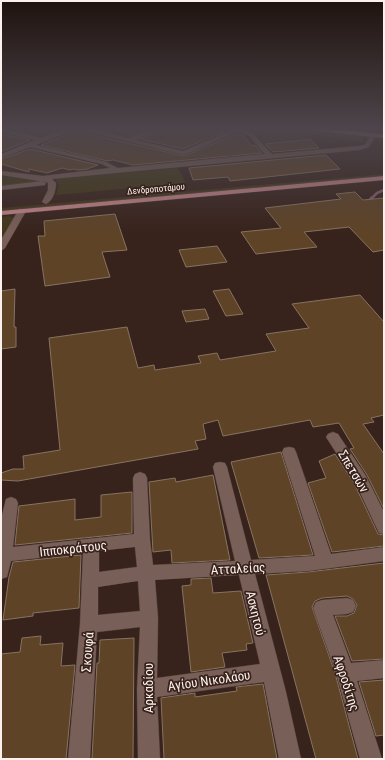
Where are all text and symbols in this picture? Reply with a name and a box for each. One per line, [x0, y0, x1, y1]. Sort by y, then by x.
street label: Δενδροποτάμου [127, 181, 185, 197]
street label: Σπετσών [335, 447, 372, 495]
street label: Ιπποκράτους [39, 538, 107, 559]
street label: Ατταλείας [210, 560, 266, 577]
street label: Ασκητού [243, 589, 268, 637]
street label: Σκουφά [79, 631, 96, 673]
street label: Αφροδίτης [331, 653, 363, 713]
street label: Αρκαδίου [141, 663, 156, 713]
street label: Αγίου Νικολάου [167, 667, 251, 694]

